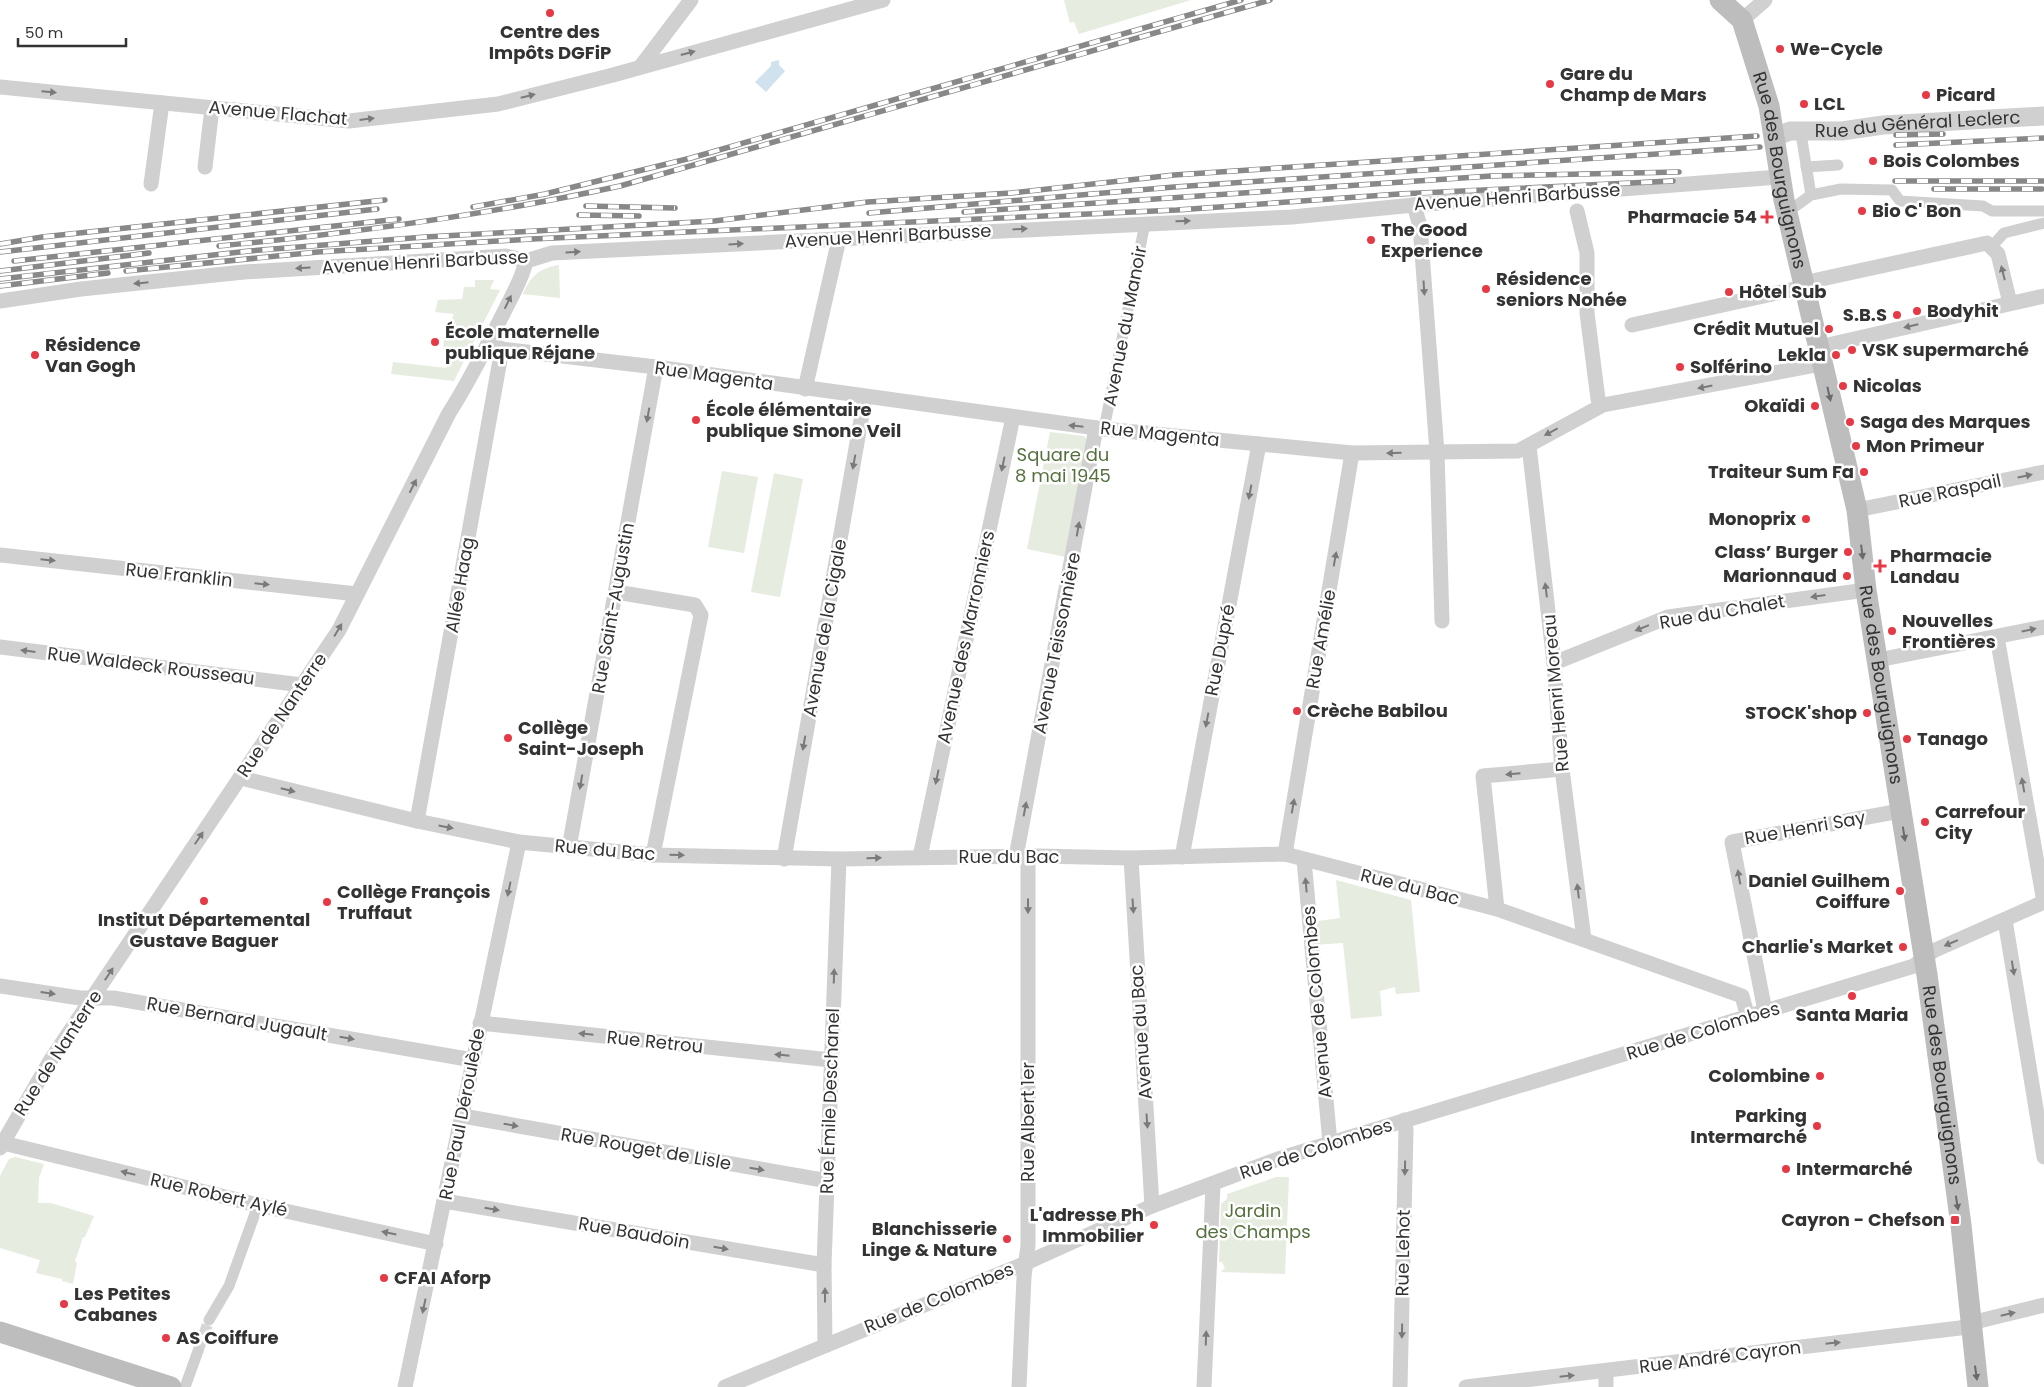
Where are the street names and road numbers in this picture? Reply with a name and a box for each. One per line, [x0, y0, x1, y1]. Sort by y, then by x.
street label: Rue des Bourguignons [1747, 68, 1813, 271]
street label: Avenue Flachat [208, 94, 348, 131]
street label: Rue du Général Leclerc [1815, 104, 2021, 144]
street label: Avenue Henri Barbusse [1413, 177, 1621, 216]
street label: Avenue Henri Barbusse [784, 218, 992, 253]
street label: Avenue du Manoir [1097, 243, 1152, 408]
street label: Avenue Henri Barbusse [321, 244, 529, 279]
street label: Rue Magenta [653, 355, 775, 396]
street label: Rue Magenta [1099, 415, 1221, 452]
street label: Rue Raspail [1896, 467, 2003, 514]
street label: Rue Saint-Augustin [585, 521, 640, 695]
street label: Avenue des Marronniers [931, 528, 1000, 746]
street label: Allée Haag [439, 535, 480, 635]
street label: Avenue de la Cigale [797, 537, 852, 719]
street label: Avenue Teissonnière [1027, 550, 1086, 736]
street label: Rue Franklin [124, 556, 234, 593]
street label: Rue des Bourguignons [1853, 583, 1910, 786]
street label: Rue Amélie [1299, 587, 1342, 690]
street label: Rue du Chalet [1657, 588, 1786, 635]
street label: Rue Dupré [1198, 602, 1241, 698]
street label: Rue Henri Moreau [1536, 613, 1575, 773]
street label: Rue Waldeck Rousseau [46, 640, 256, 691]
street label: Rue de Nanterre [231, 648, 333, 782]
street label: Rue Henri Say [1742, 805, 1867, 850]
street label: Rue du Bac [554, 833, 657, 866]
street label: Rue du Bac [958, 844, 1060, 869]
street label: Rue du Bac [1358, 862, 1462, 911]
street label: Avenue de Colombes [1296, 905, 1337, 1099]
street label: Avenue du Bac [1123, 964, 1158, 1100]
street label: Rue des Bourguignons [1917, 984, 1968, 1186]
street label: Rue de Nanterre [8, 985, 108, 1120]
street label: Rue Bernard Jugault [145, 990, 329, 1047]
street label: Rue de Colombes [1623, 995, 1783, 1066]
street label: Rue Émile Deschanel [814, 1008, 845, 1194]
street label: Rue Retrou [606, 1024, 705, 1059]
street label: Rue Paul Déroulède [433, 1026, 490, 1202]
street label: Rue Albert 1er [1015, 1062, 1040, 1182]
street label: Rue de Colombes [1236, 1112, 1395, 1185]
street label: Rue Rouget de Lisle [559, 1121, 733, 1176]
street label: Rue Robert Aylé [148, 1167, 290, 1222]
street label: Rue Lehot [1389, 1209, 1416, 1297]
street label: Rue Baudoin [576, 1210, 692, 1255]
street label: Rue de Colombes [860, 1256, 1017, 1339]
street label: Rue André Cayron [1638, 1334, 1802, 1379]

